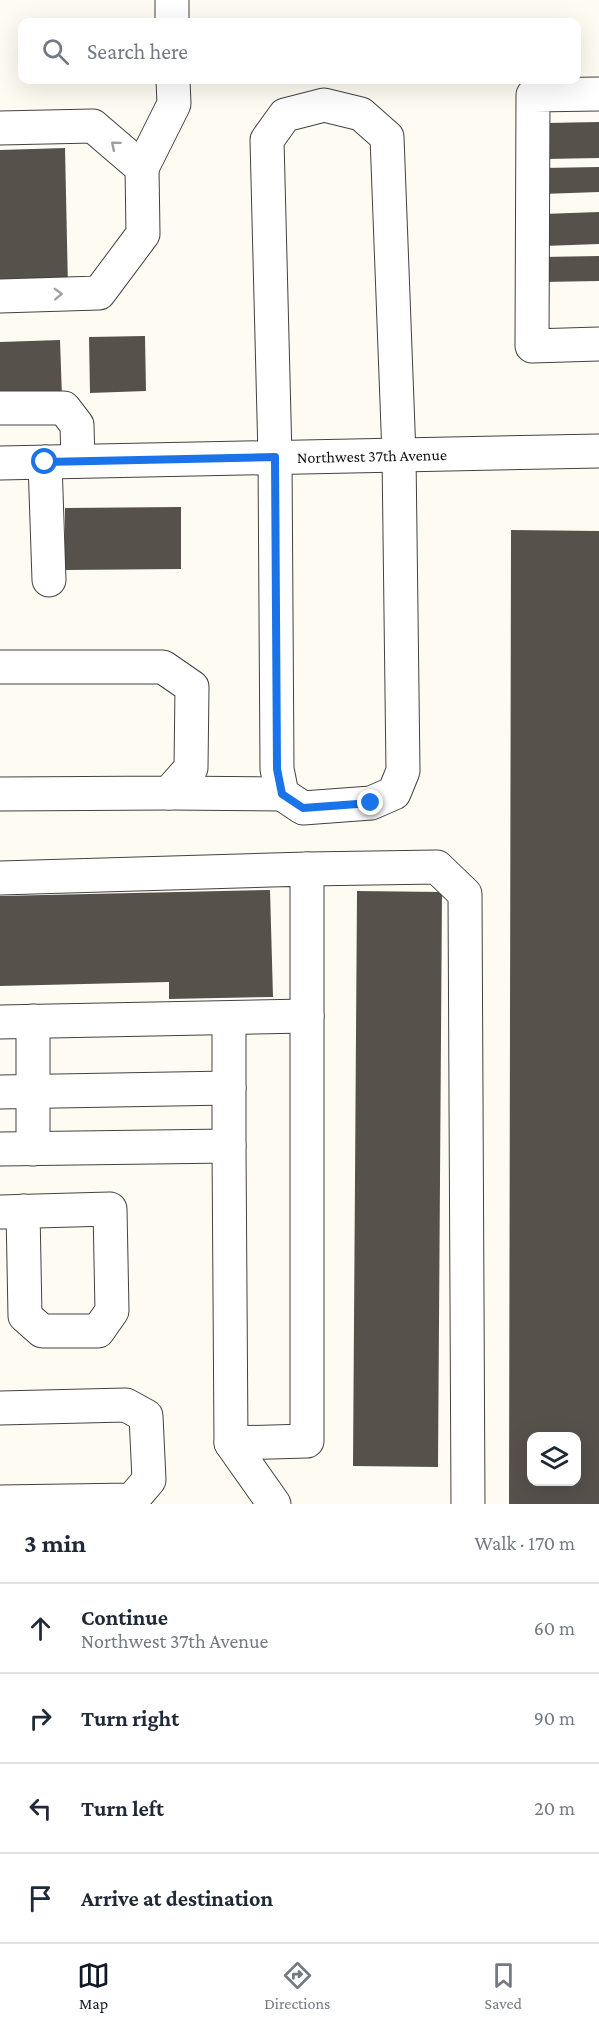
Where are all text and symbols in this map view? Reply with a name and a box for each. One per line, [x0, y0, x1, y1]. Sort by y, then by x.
search box [18, 18, 581, 84]
icon: search [39, 35, 72, 68]
text: Search here [87, 39, 188, 64]
one-way arrow [111, 141, 122, 152]
one-way arrow [54, 288, 63, 301]
street label: Northwest 37th Avenue [297, 446, 447, 466]
route start [31, 448, 57, 474]
route end [357, 789, 383, 815]
map controls [527, 1432, 581, 1486]
button: layers [527, 1432, 581, 1486]
text: 3 min [24, 1529, 86, 1558]
text: Walk · 170 m [474, 1532, 575, 1554]
text: Continue [81, 1605, 168, 1630]
icon: ahead [24, 1612, 57, 1645]
text: 60 m [534, 1617, 575, 1639]
text: Northwest 37th Avenue [81, 1630, 268, 1652]
icon: right [24, 1702, 57, 1735]
text: Turn right [81, 1706, 179, 1731]
text: 90 m [534, 1707, 575, 1729]
icon: left [24, 1792, 57, 1825]
text: Turn left [81, 1796, 164, 1821]
text: 20 m [534, 1797, 575, 1819]
icon: arrive [24, 1882, 57, 1915]
text: Arrive at destination [81, 1886, 273, 1911]
tab: Map [77, 1959, 110, 2012]
tab: Directions [264, 1959, 330, 2012]
tab: Saved [484, 1959, 522, 2012]

